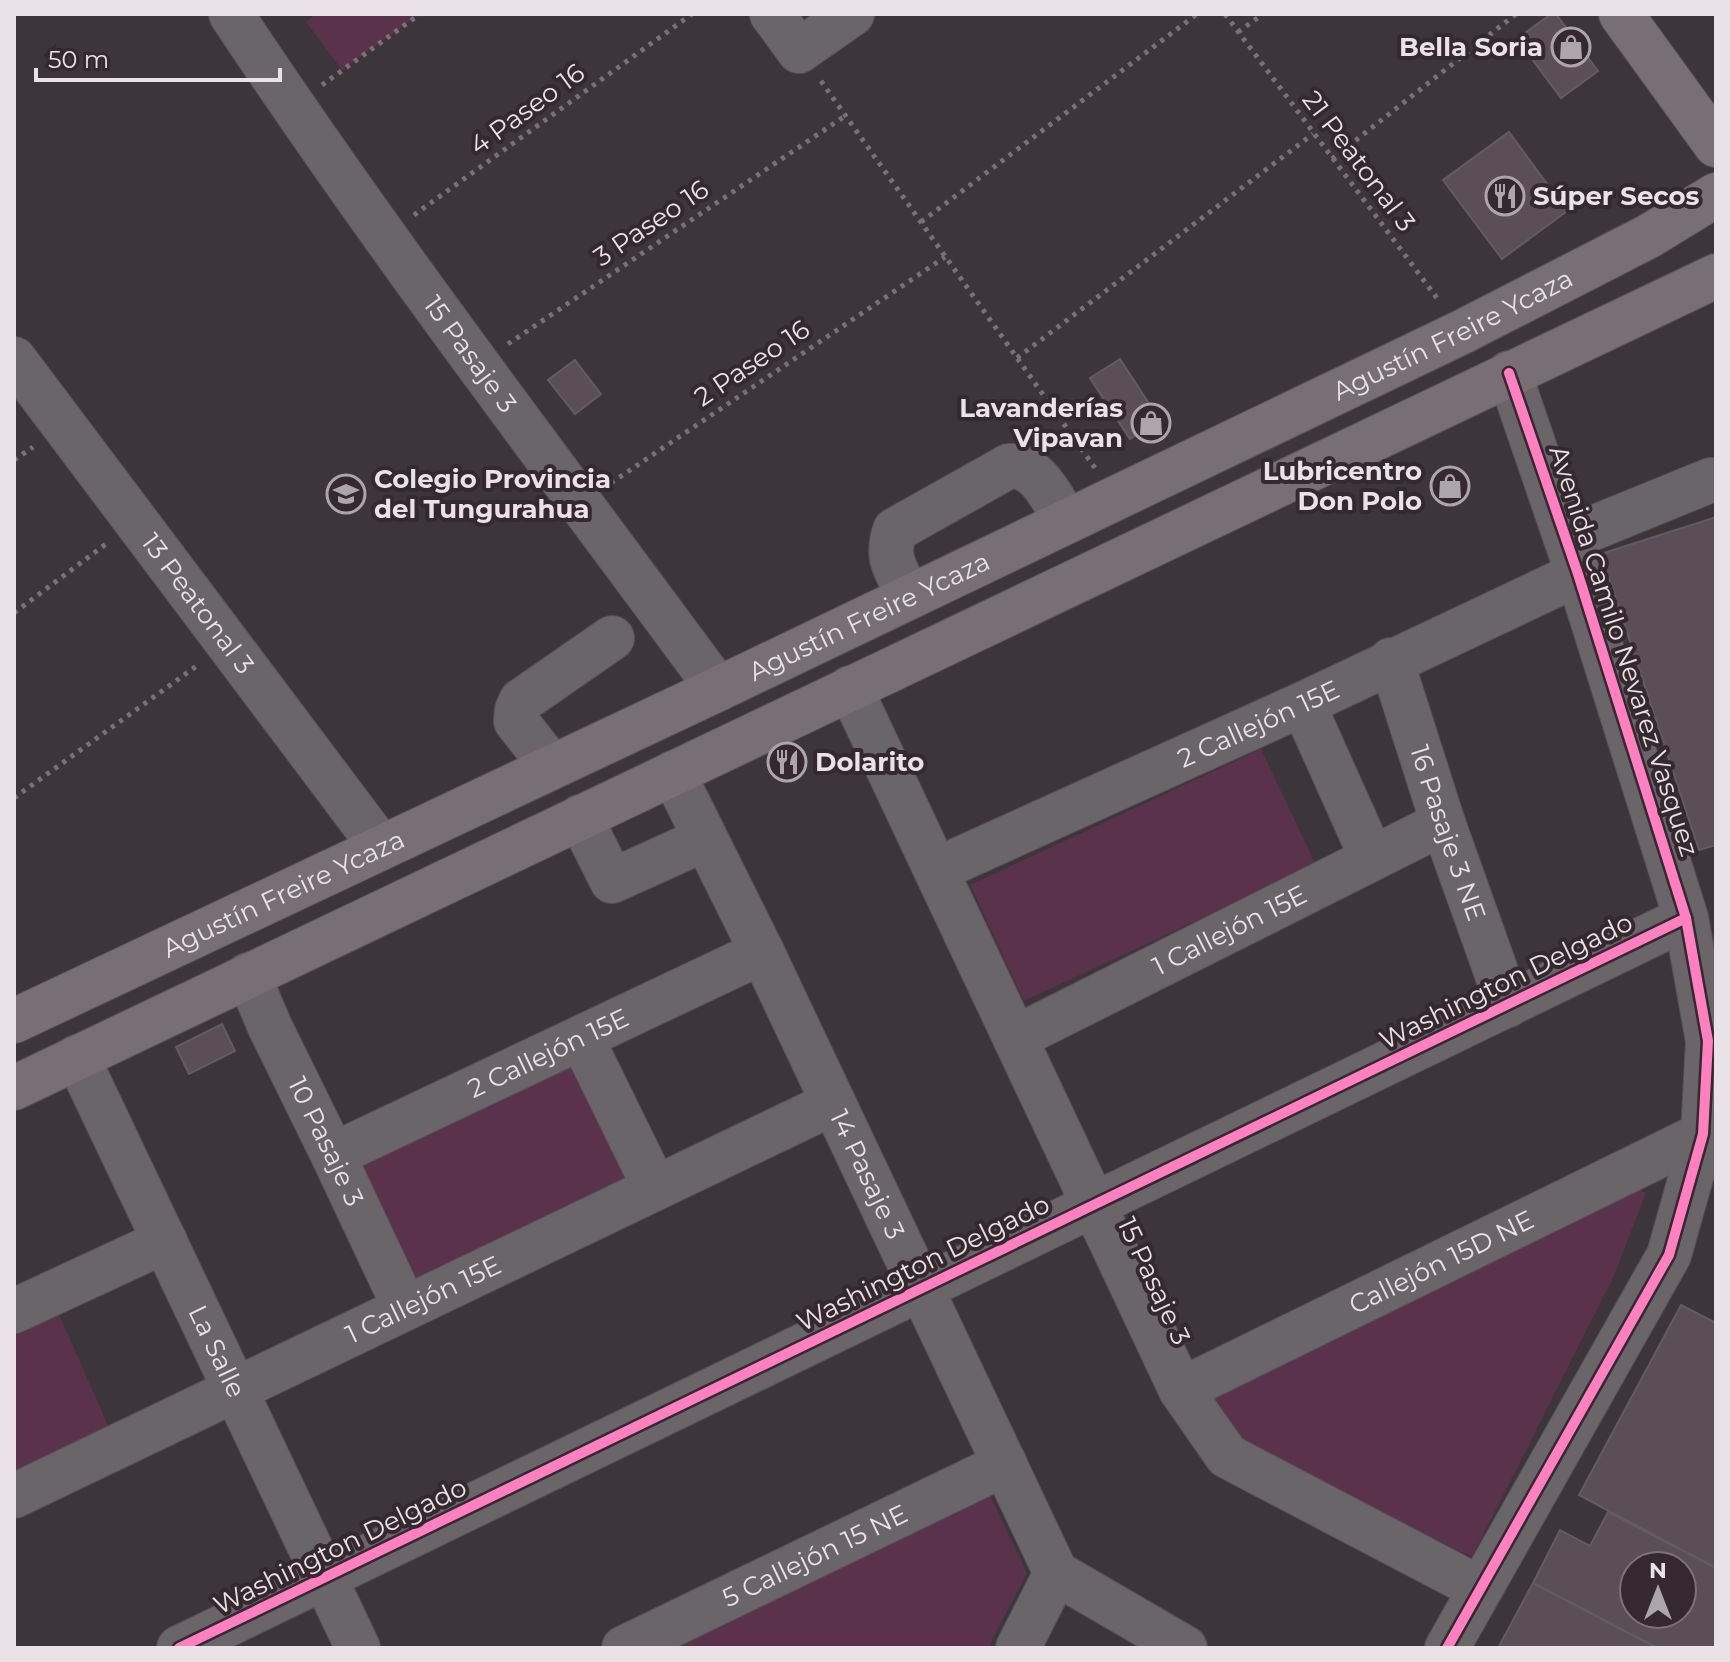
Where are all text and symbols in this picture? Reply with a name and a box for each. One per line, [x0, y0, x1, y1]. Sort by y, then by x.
shop icon: Bella Soria [1550, 26, 1592, 68]
place label: Bella Soria [1399, 31, 1543, 63]
scale bar [36, 32, 280, 82]
text: 50 m [48, 45, 109, 74]
street label: 4 Paseo 16 [463, 56, 591, 161]
street label: 21 Peatonal 3 [1296, 84, 1422, 238]
street label: 3 Paseo 16 [587, 173, 715, 273]
restaurant icon: Súper Secos [1484, 175, 1526, 217]
place label: Súper Secos [1533, 180, 1700, 212]
street label: Agustín Freire Ycaza [1328, 262, 1578, 408]
street label: 15 Pasaje 3 [417, 290, 524, 419]
street label: 2 Paseo 16 [688, 313, 816, 413]
place label: Lavanderías Vipavan [959, 392, 1123, 454]
shop icon: Lavanderías Vipavan [1130, 402, 1172, 444]
street label: Avenida Camilo Nevarez Vasquez [1542, 442, 1706, 860]
place label: Lubricentro Don Polo [1263, 455, 1422, 517]
place label: Colegio Provincia del Tungurahua [374, 463, 611, 525]
shop icon: Lubricentro Don Polo [1429, 465, 1471, 507]
school or university icon: Colegio Provincia del Tungurahua [325, 473, 367, 515]
street label: 13 Peatonal 3 [135, 527, 261, 680]
street label: Agustín Freire Ycaza [743, 545, 995, 688]
street label: 2 Callejón 15E [1173, 673, 1344, 775]
restaurant icon: Dolarito [766, 741, 808, 783]
street label: 16 Pasaje 3 NE [1403, 741, 1493, 925]
place label: Dolarito [815, 746, 924, 778]
street label: Agustín Freire Ycaza [157, 823, 410, 965]
street label: 1 Callejón 15E [1147, 878, 1312, 982]
street label: Washington Delgado [1374, 906, 1638, 1056]
street label: 2 Callejón 15E [463, 1002, 634, 1105]
street label: 10 Pasaje 3 [281, 1072, 371, 1211]
street label: 14 Pasaje 3 [823, 1105, 912, 1244]
street label: Washington Delgado [791, 1188, 1055, 1338]
street label: Callejón 15D NE [1344, 1203, 1539, 1321]
street label: 15 Pasaje 3 [1111, 1212, 1197, 1350]
street label: 1 Callejón 15E [340, 1249, 506, 1350]
street label: La Salle [181, 1300, 253, 1403]
street label: Washington Delgado [208, 1471, 472, 1621]
street label: 5 Callejón 15 NE [717, 1497, 913, 1614]
north arrow [1618, 1550, 1698, 1630]
text: N [1649, 1557, 1667, 1584]

